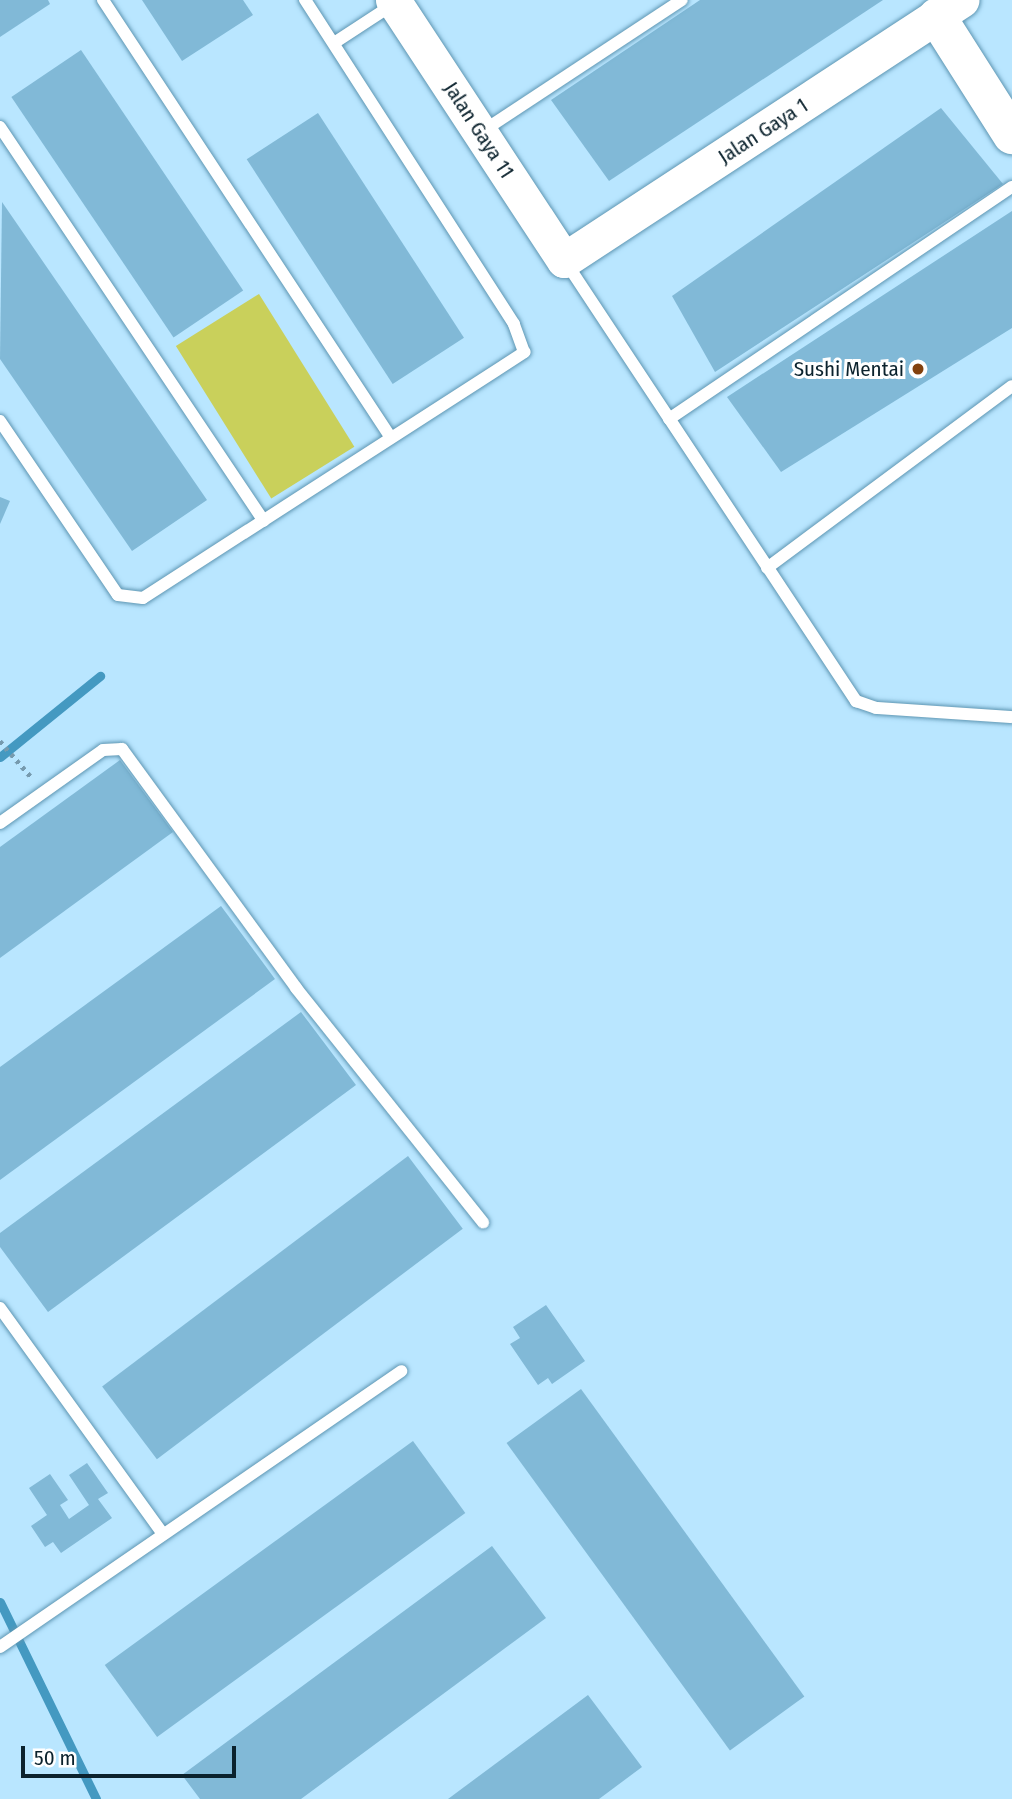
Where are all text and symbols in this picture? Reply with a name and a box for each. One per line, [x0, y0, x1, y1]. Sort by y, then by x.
street label: Jalan Gaya 11 [438, 77, 520, 183]
street label: Jalan Gaya 1 [713, 93, 813, 169]
place label: Sushi Mentai [794, 356, 904, 382]
marker: Sushi Mentai [910, 361, 926, 377]
scale bar [24, 1732, 240, 1776]
text: 50 m [34, 1745, 76, 1771]

